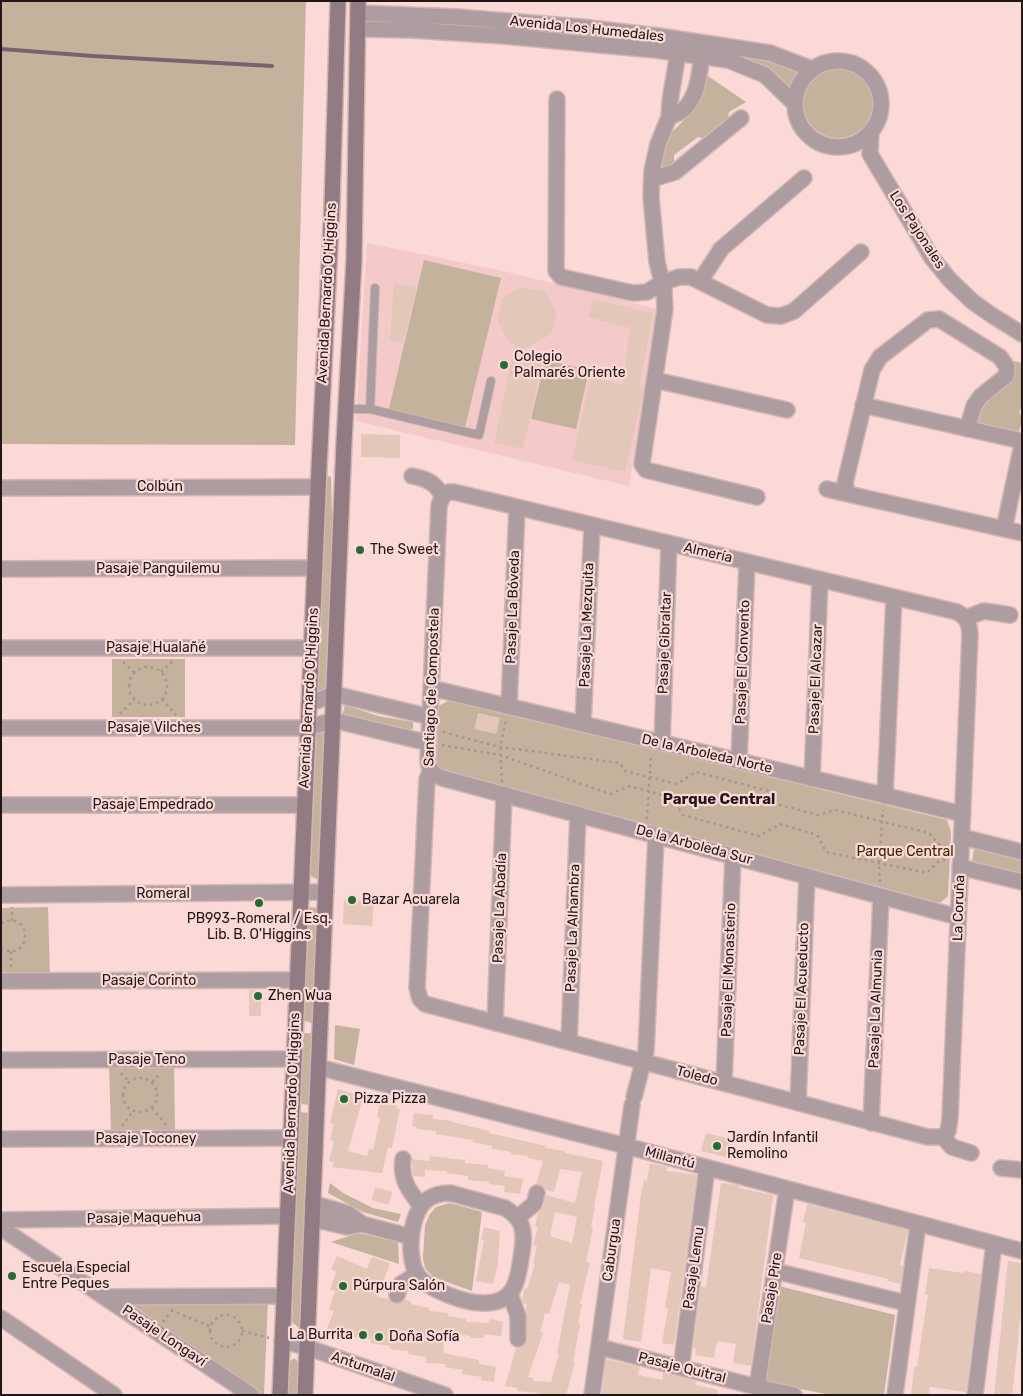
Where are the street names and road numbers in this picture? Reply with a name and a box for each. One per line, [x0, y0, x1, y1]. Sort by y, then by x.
street label: Avenida Los Humedales [509, 13, 665, 45]
street label: Los Pajonales [886, 188, 948, 272]
street label: Avenida Bernardo O'Higgins [314, 202, 340, 384]
street label: Colbún [137, 479, 183, 495]
street label: Almería [682, 539, 734, 567]
street label: Pasaje La Bóveda [503, 550, 523, 664]
street label: Pasaje Panguilemu [96, 561, 220, 577]
street label: Pasaje La Mezquita [576, 562, 598, 688]
street label: Pasaje Gibraltar [655, 591, 675, 695]
street label: Pasaje El Convento [732, 599, 754, 725]
street label: Avenida Bernardo O'Higgins [296, 607, 322, 789]
street label: Santiago de Compostela [421, 607, 443, 767]
street label: Pasaje El Alcazar [806, 624, 826, 734]
street label: Pasaje Hualañé [106, 640, 206, 656]
street label: Pasaje Vilches [107, 720, 201, 736]
street label: De la Arboleda Norte [640, 731, 774, 777]
street label: Pasaje Empedrado [92, 797, 214, 813]
street label: De la Arboleda Sur [634, 821, 754, 869]
street label: Pasaje La Abadía [490, 853, 510, 963]
street label: Pasaje La Alhambra [562, 864, 584, 992]
street label: La Coruña [949, 875, 969, 941]
street label: Romeral [136, 886, 190, 902]
street label: Pasaje El Monasterio [718, 903, 740, 1037]
street label: Pasaje El Acueducto [791, 922, 813, 1056]
street label: Pasaje La Almunia [866, 949, 886, 1069]
street label: Pasaje Corinto [102, 973, 196, 989]
street label: Avenida Bernardo O'Higgins [280, 1012, 304, 1194]
street label: Pasaje Teno [108, 1052, 186, 1068]
street label: Toledo [674, 1062, 720, 1090]
street label: Pasaje Toconey [96, 1131, 196, 1147]
street label: Millantú [643, 1143, 697, 1173]
street label: Pasaje Maquehua [87, 1209, 201, 1227]
street label: Caburgua [599, 1217, 625, 1283]
street label: Pasaje Lemu [680, 1226, 708, 1310]
street label: Pasaje Pire [758, 1251, 786, 1325]
street label: Pasaje Longaví [119, 1302, 209, 1370]
street label: Antumalal [329, 1348, 397, 1386]
street label: Pasaje Quitral [637, 1349, 727, 1387]

